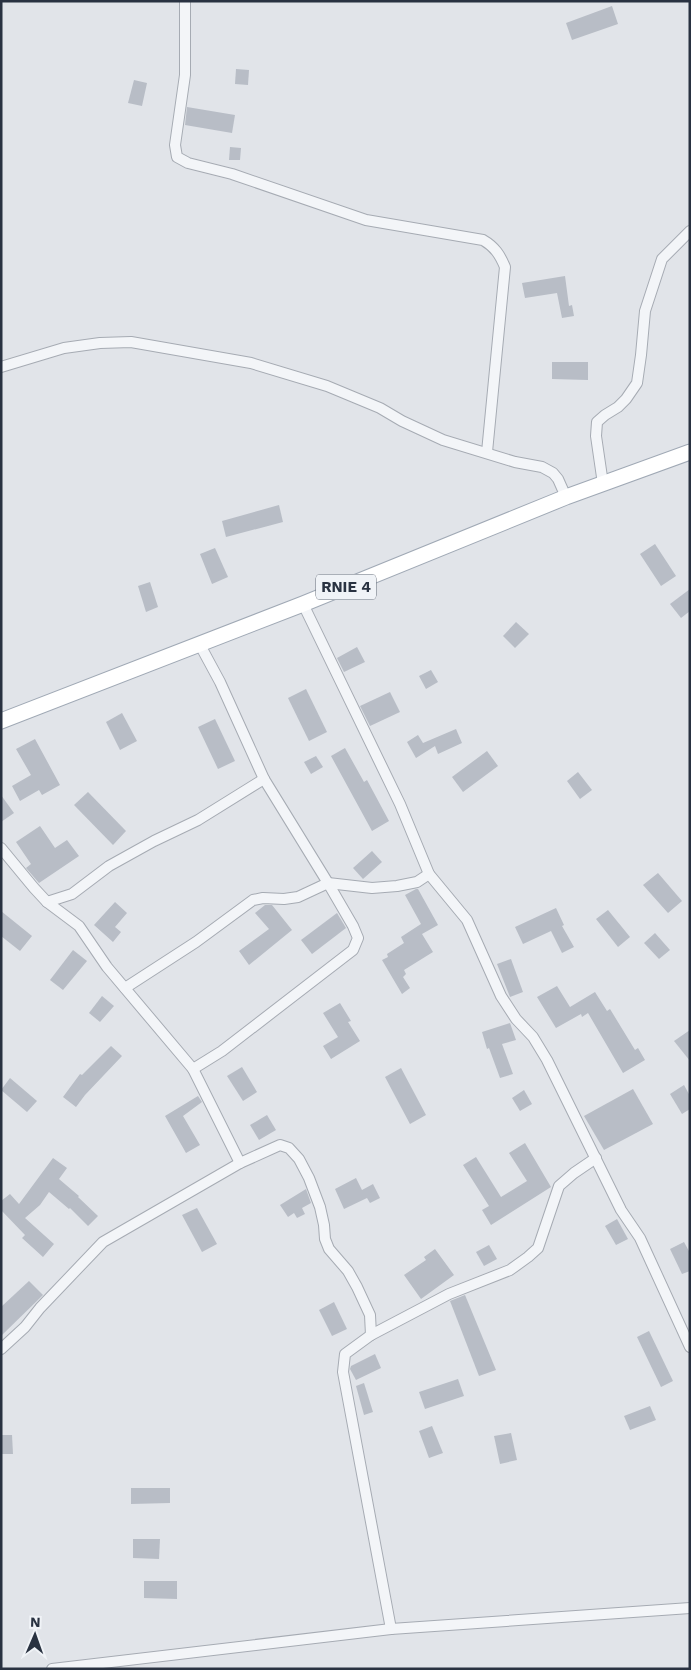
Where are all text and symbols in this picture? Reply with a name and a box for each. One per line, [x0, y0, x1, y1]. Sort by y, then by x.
road number: RNIE 4 [316, 574, 376, 600]
north arrow [10, 1610, 60, 1660]
text: N [30, 1614, 41, 1630]

